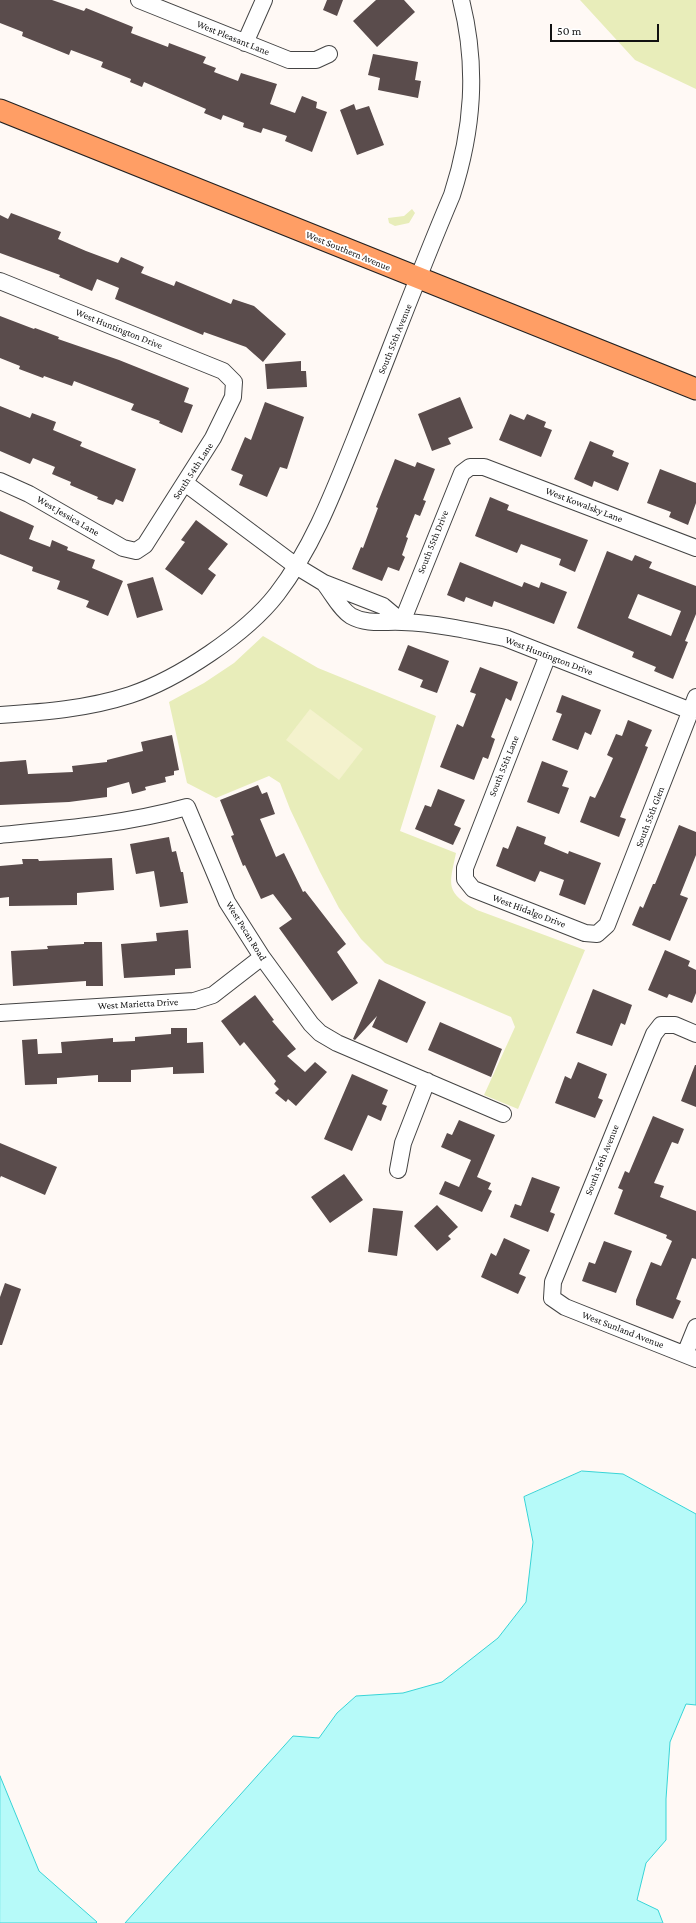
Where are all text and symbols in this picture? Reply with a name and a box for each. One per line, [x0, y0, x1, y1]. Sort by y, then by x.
scale bar [552, 16, 661, 42]
street label: West Pleasant Lane [195, 18, 271, 58]
text: 50 m [557, 24, 581, 38]
street label: West Southern Avenue [304, 228, 392, 274]
street label: South 55th Avenue [375, 302, 415, 376]
street label: West Huntington Drive [74, 306, 164, 352]
street label: South 54th Lane [170, 440, 216, 502]
street label: West Kowalsky Lane [544, 485, 624, 525]
street label: West Jessica Lane [35, 493, 101, 539]
street label: South 55th Drive [415, 509, 451, 575]
street label: West Huntington Drive [504, 634, 594, 678]
street label: South 55th Lane [486, 734, 522, 798]
street label: South 55th Glen [633, 785, 667, 849]
street label: West Hidalgo Drive [491, 892, 567, 930]
street label: West Pecan Road [223, 899, 269, 963]
street label: West Marietta Drive [97, 996, 179, 1012]
street label: South 56th Avenue [582, 1123, 622, 1197]
street label: West Sunland Avenue [580, 1309, 666, 1351]

